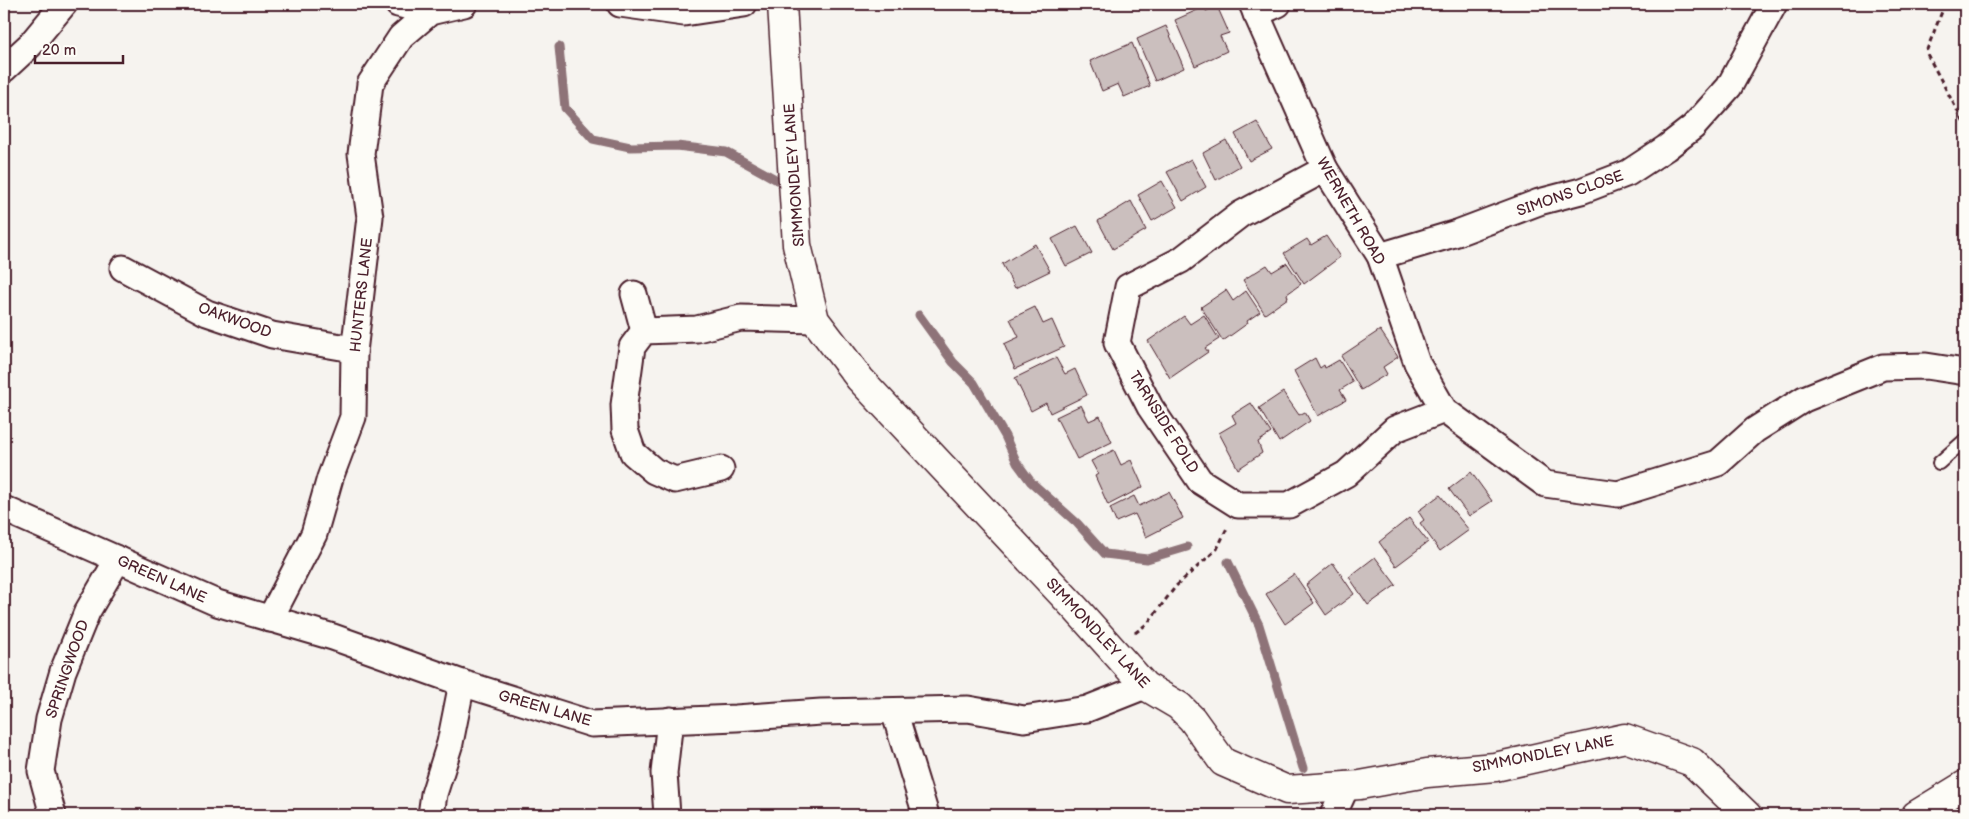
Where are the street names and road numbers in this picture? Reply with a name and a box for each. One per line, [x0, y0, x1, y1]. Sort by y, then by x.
street label: SIMMONDLEY LANE [780, 103, 809, 247]
street label: WERNETH ROAD [1312, 154, 1389, 269]
street label: SIMONS CLOSE [1514, 166, 1626, 221]
street label: HUNTERS LANE [346, 237, 377, 353]
street label: OAKWOOD [196, 298, 274, 343]
street label: TARNSIDE FOLD [1124, 368, 1203, 477]
street label: GREEN LANE [114, 551, 210, 608]
street label: SIMMONDLEY LANE [1042, 574, 1154, 692]
street label: SPRINGWOOD [42, 617, 93, 721]
street label: GREEN LANE [496, 686, 594, 731]
street label: SIMMONDLEY LANE [1471, 731, 1615, 778]

